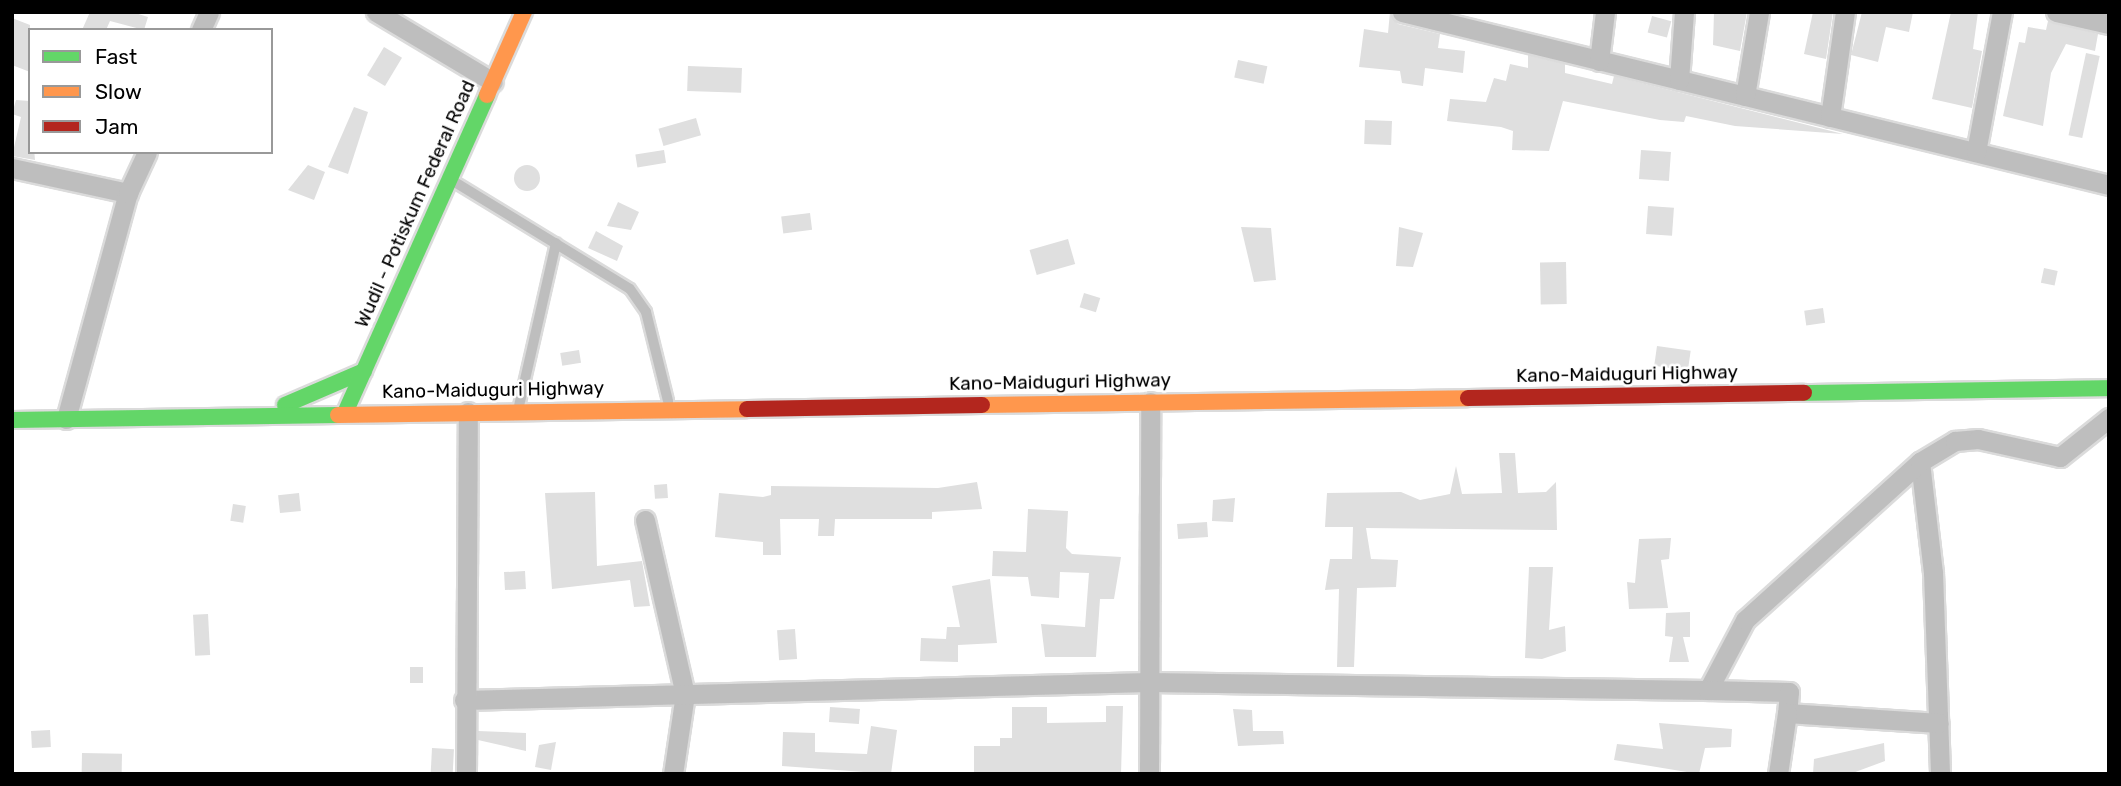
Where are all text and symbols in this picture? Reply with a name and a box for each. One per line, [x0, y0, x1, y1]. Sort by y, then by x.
legend [28, 28, 273, 154]
text: Fast [95, 44, 137, 69]
street label: Wudil - Potiskum Federal Road [350, 77, 480, 331]
text: Slow [95, 79, 142, 104]
text: Jam [95, 114, 139, 139]
street label: Kano-Maiduguri Highway [1516, 361, 1738, 387]
street label: Kano-Maiduguri Highway [949, 369, 1171, 395]
street label: Kano-Maiduguri Highway [382, 377, 604, 403]

